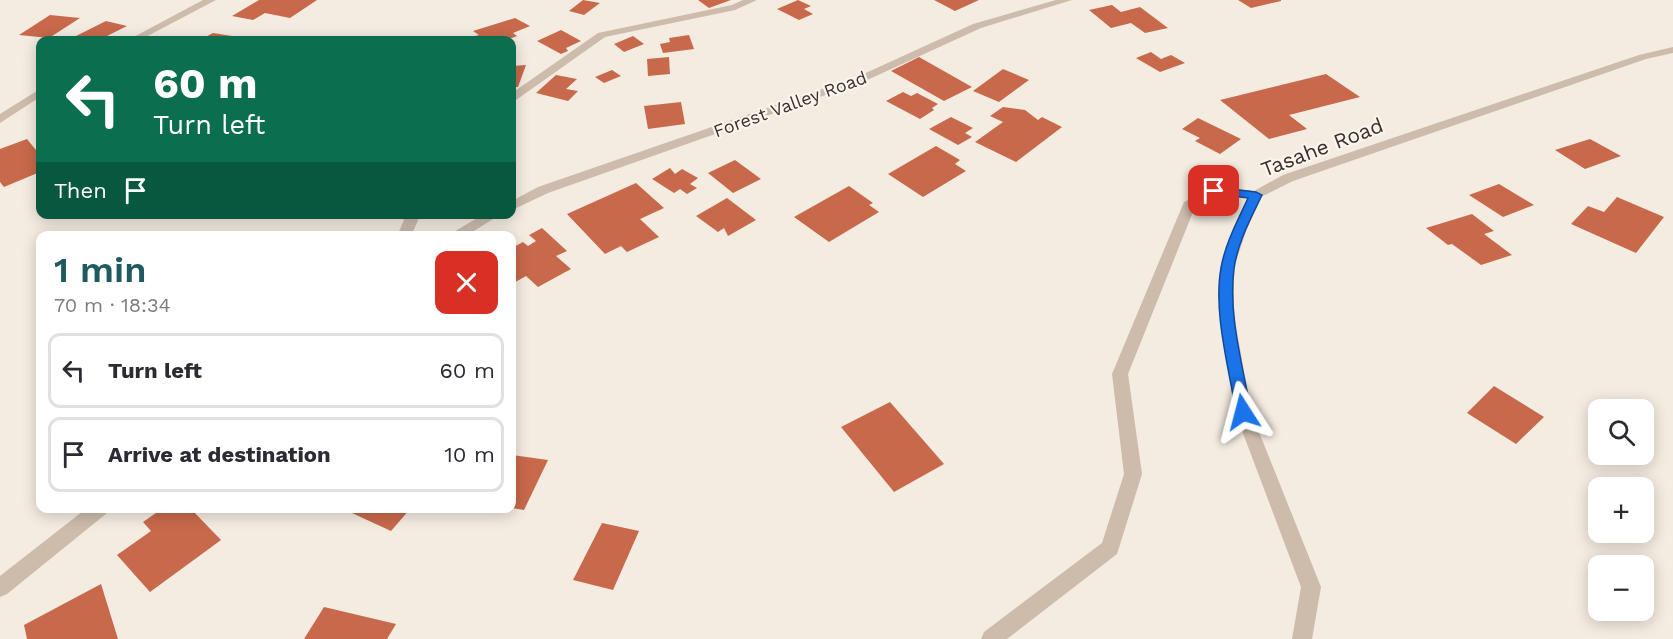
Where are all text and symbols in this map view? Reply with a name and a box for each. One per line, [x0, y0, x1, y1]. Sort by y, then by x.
text: 60 m [153, 59, 257, 108]
icon: left [54, 60, 132, 138]
street label: Forest Valley Road [711, 67, 869, 141]
text: Turn left [153, 109, 265, 141]
street label: Tasahe Road [1257, 112, 1387, 182]
pin [1188, 165, 1239, 216]
icon: arrive [119, 174, 152, 207]
icon: arrive [1197, 174, 1230, 207]
text: Then [54, 178, 107, 203]
text: 1 min [54, 249, 146, 291]
button: close [435, 251, 498, 314]
text: 70 m · 18:34 [54, 293, 171, 317]
icon: left [57, 354, 90, 387]
text: Turn left [108, 358, 202, 383]
text: 60 m [439, 358, 495, 383]
position arrow [1211, 380, 1275, 444]
map controls [1588, 399, 1654, 621]
button: search [1588, 399, 1654, 465]
icon: arrive [57, 438, 90, 471]
text: Arrive at destination [108, 442, 331, 467]
text: 10 m [444, 442, 495, 467]
button: + [1588, 477, 1654, 543]
button: − [1588, 555, 1654, 621]

